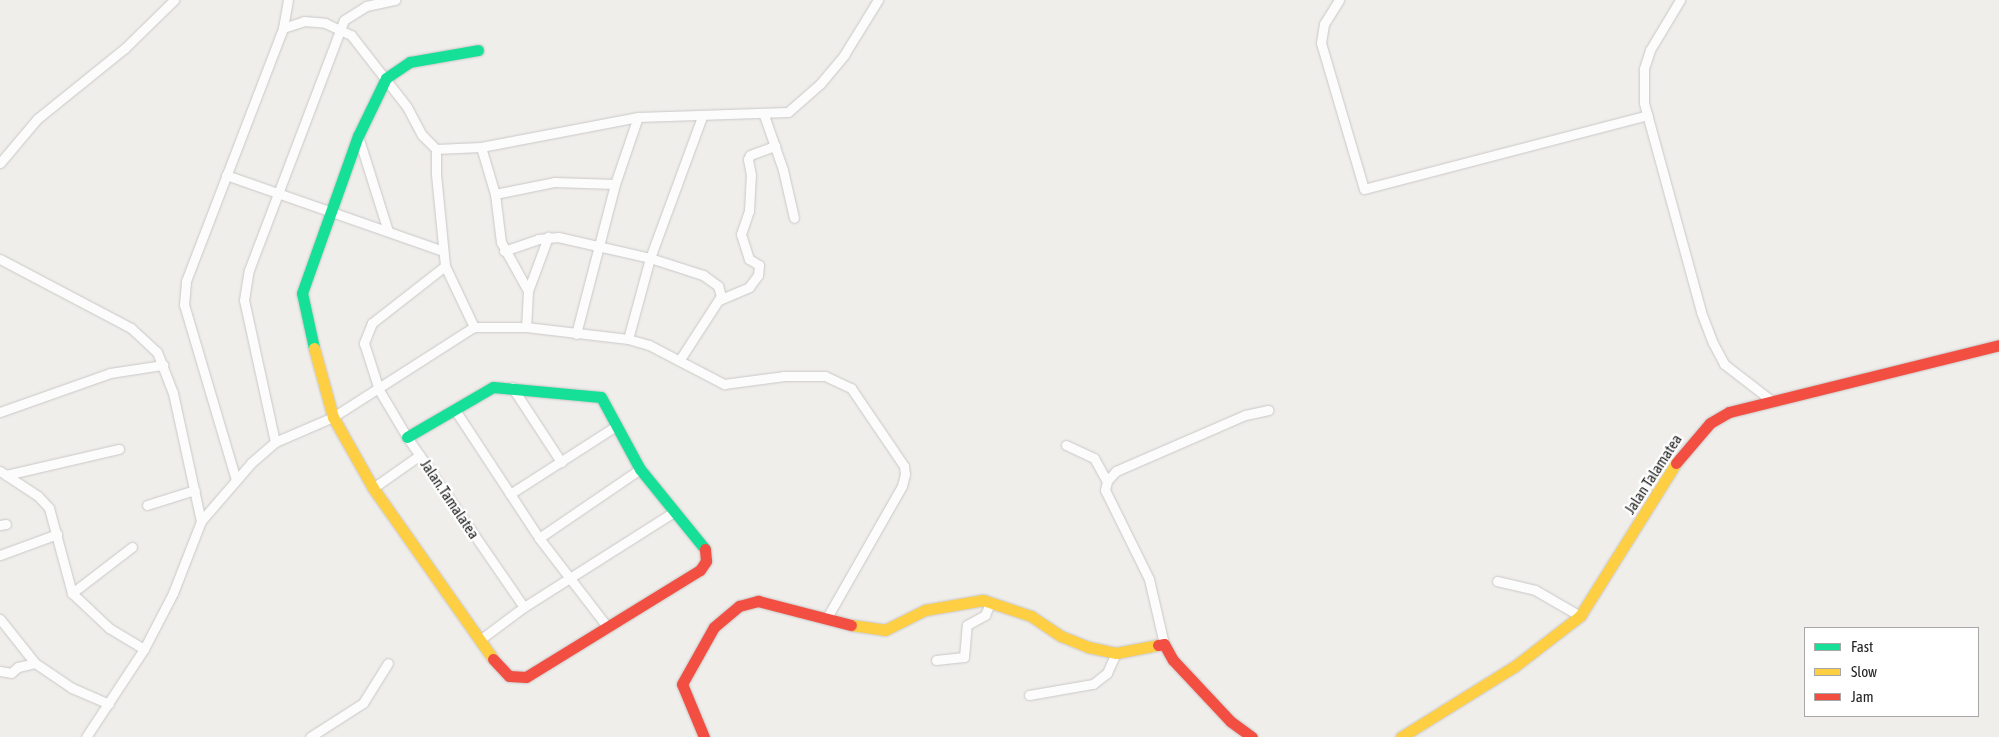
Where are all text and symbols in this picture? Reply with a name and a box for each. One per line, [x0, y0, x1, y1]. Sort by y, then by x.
street label: Jalan Talamatea [1621, 431, 1685, 517]
street label: Jalan.Tamalatea [417, 456, 483, 542]
legend [1804, 627, 1979, 717]
text: Fast [1851, 638, 1873, 655]
text: Slow [1851, 663, 1877, 680]
text: Jam [1851, 688, 1874, 705]

